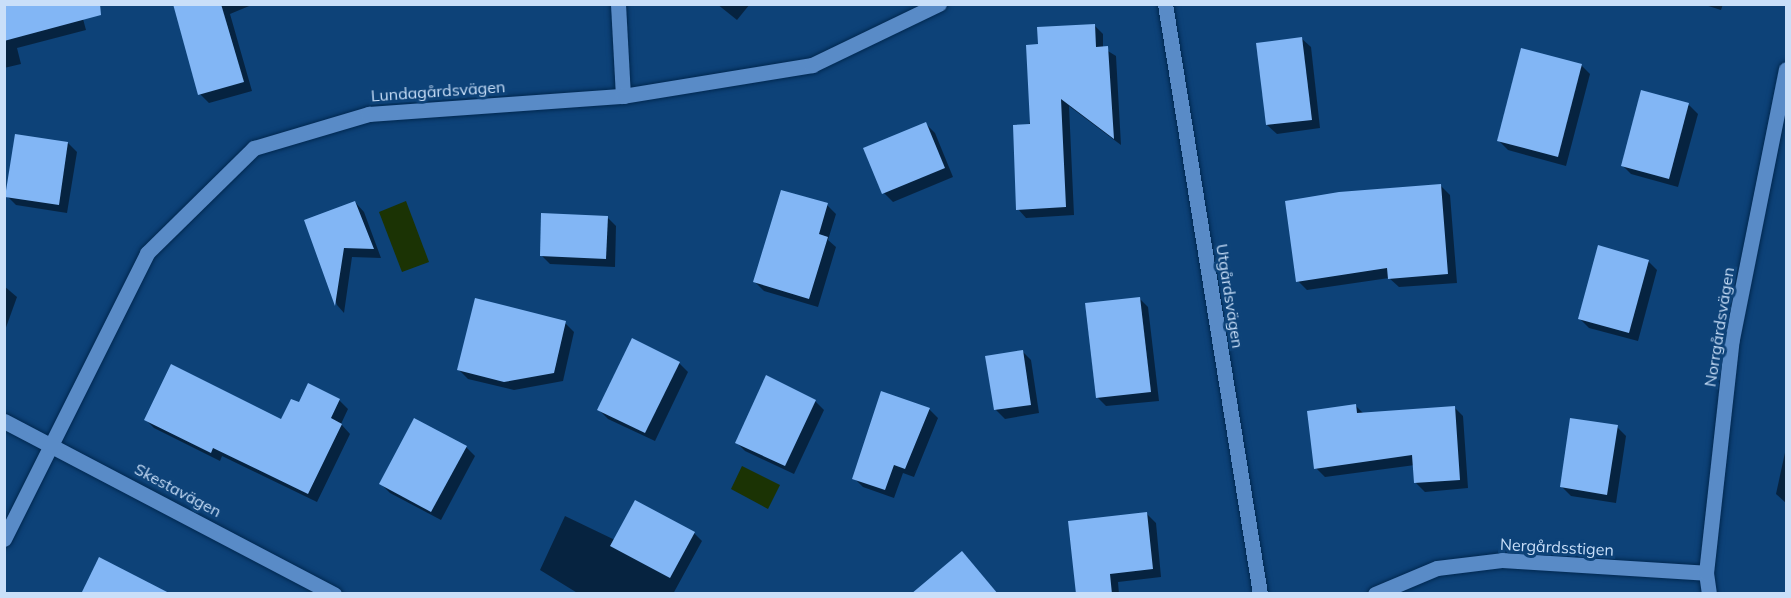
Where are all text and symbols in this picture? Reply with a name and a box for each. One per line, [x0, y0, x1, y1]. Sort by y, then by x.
street label: Lundagårdsvägen [370, 77, 506, 105]
street label: Utgårdsvägen [1212, 242, 1248, 350]
street label: Norrgårdsvägen [1700, 266, 1738, 388]
street label: Skestavägen [131, 459, 225, 521]
street label: Nergårdsstigen [1500, 534, 1614, 560]

